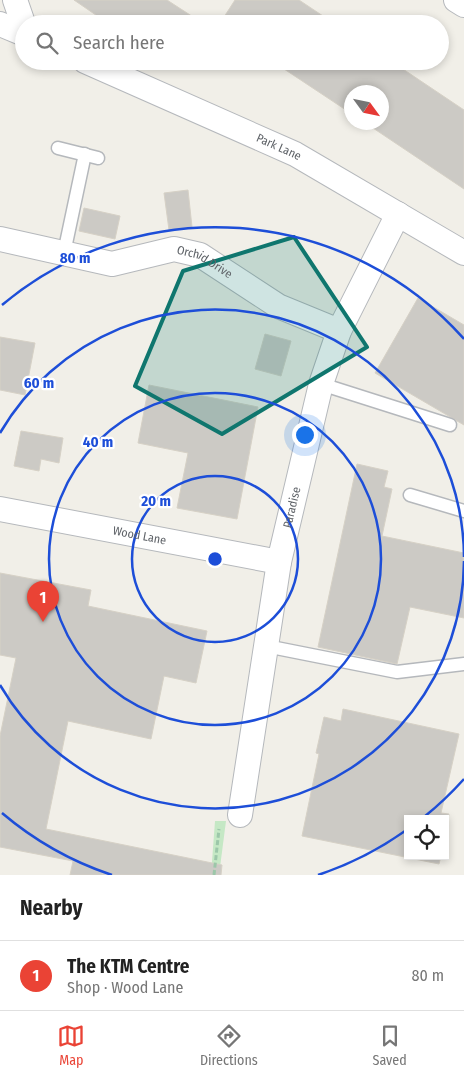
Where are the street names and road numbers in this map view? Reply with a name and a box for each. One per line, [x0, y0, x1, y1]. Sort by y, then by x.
street label: Park Lane [254, 131, 304, 163]
street label: Orchid Drive [175, 243, 235, 281]
street label: Paradise [280, 485, 303, 529]
street label: Wood Lane [112, 524, 167, 547]

